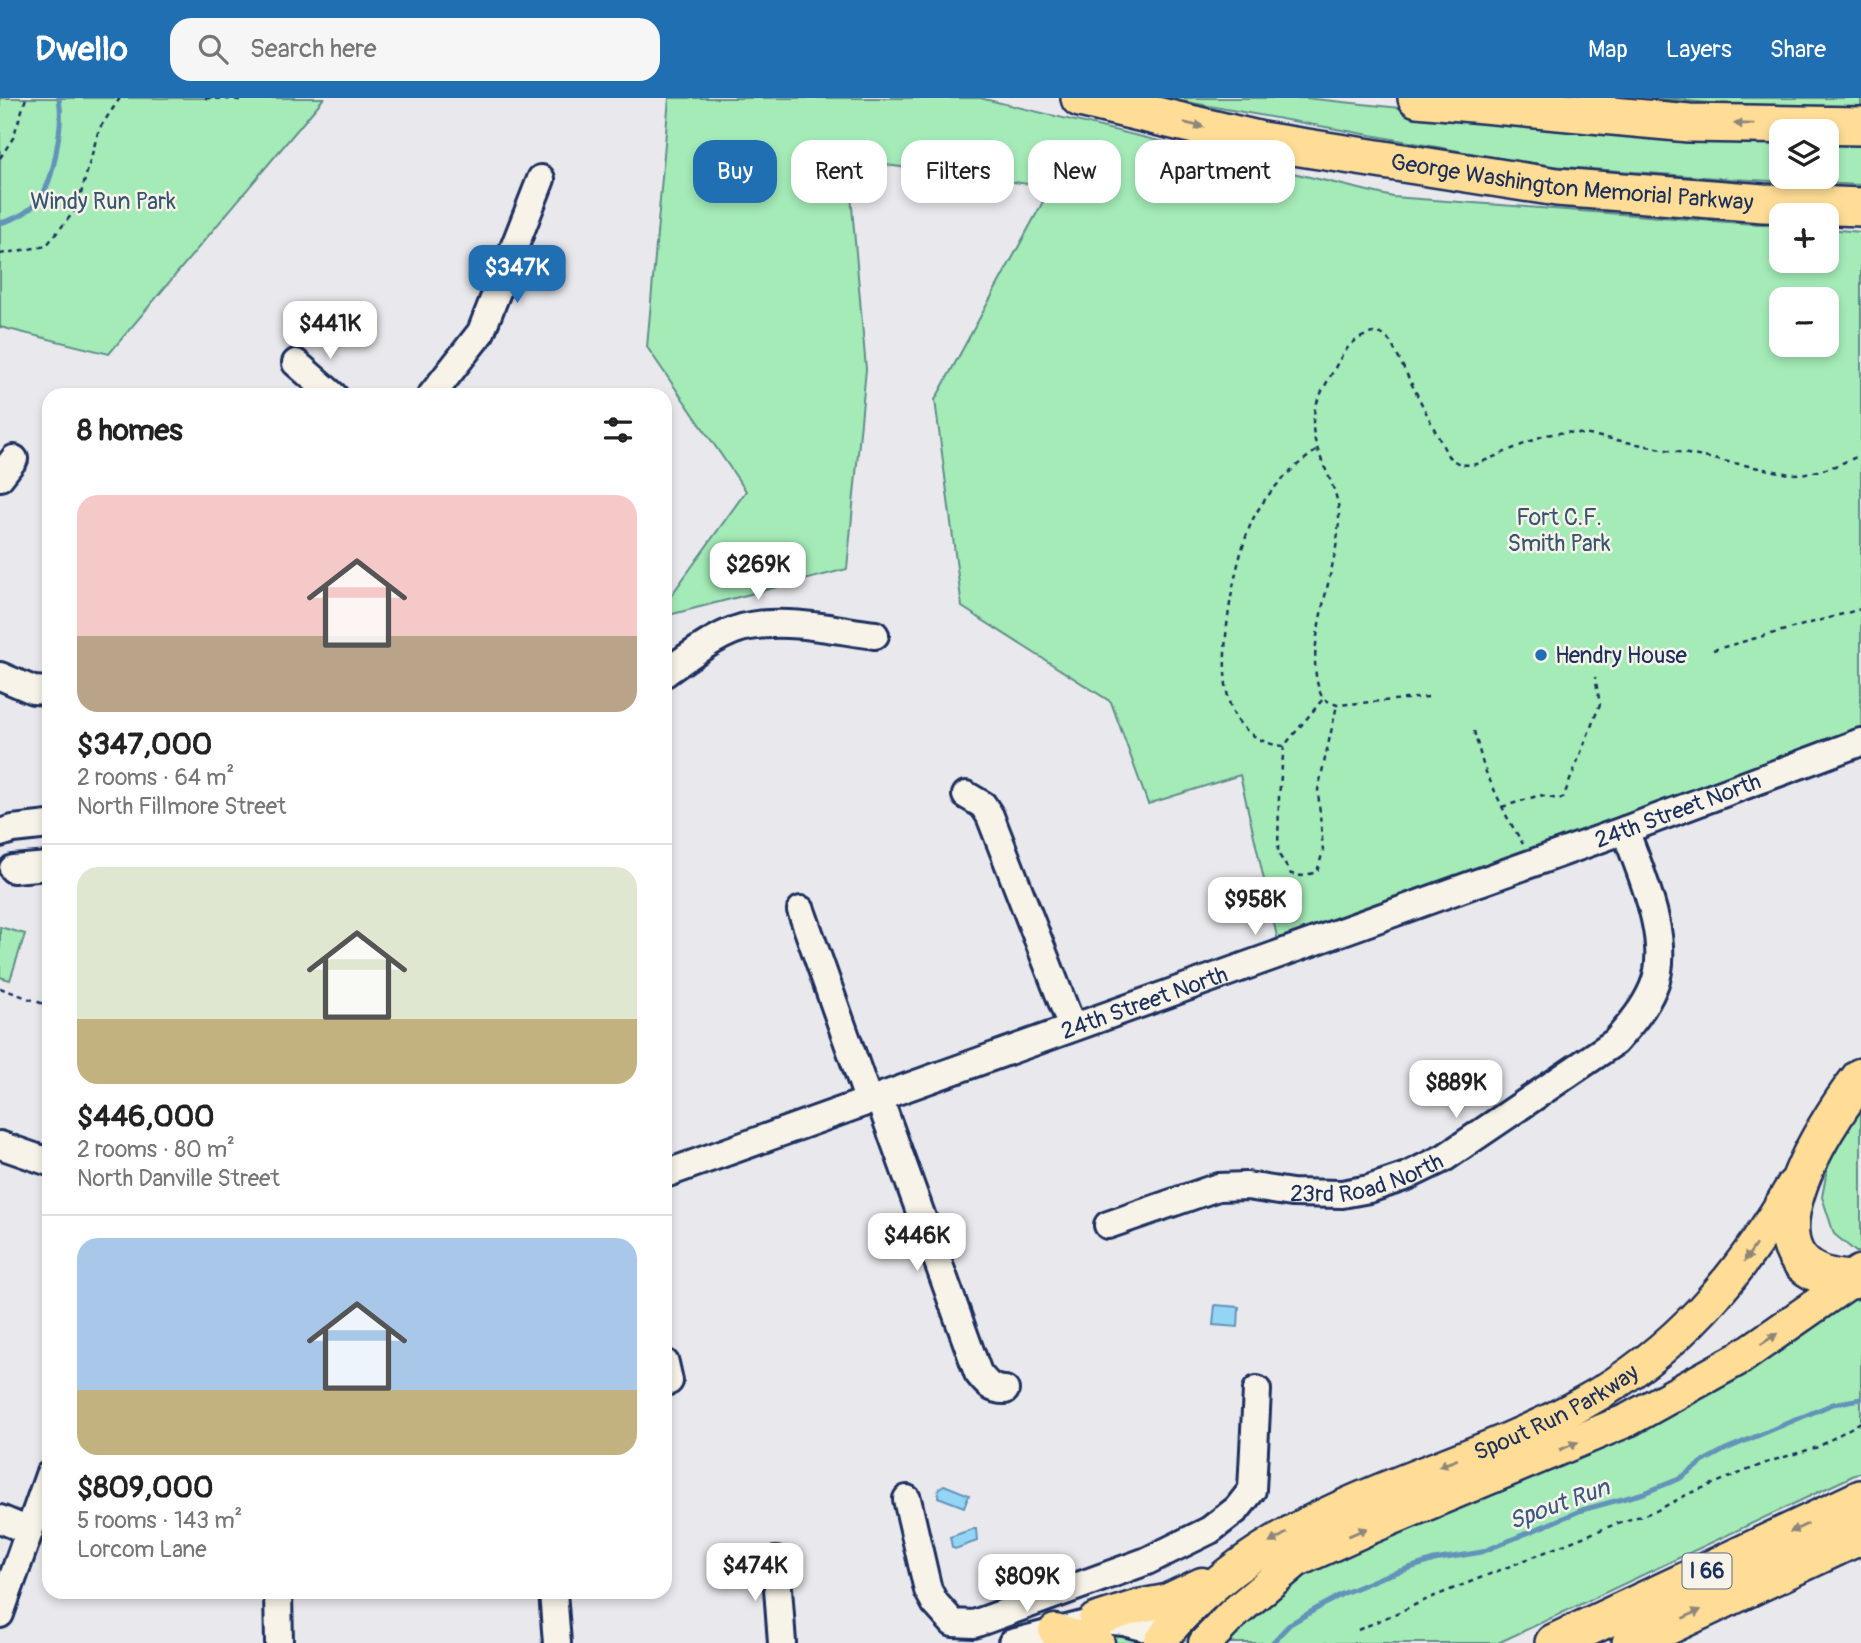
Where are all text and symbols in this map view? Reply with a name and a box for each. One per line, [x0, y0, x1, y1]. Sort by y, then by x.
search box [170, 18, 660, 81]
text: Dwello [35, 29, 128, 70]
icon: search [194, 30, 232, 68]
text: Search here [250, 33, 377, 65]
text: Map [1588, 35, 1628, 64]
text: Layers [1666, 35, 1732, 64]
text: Share [1770, 35, 1826, 64]
one-way arrow [1733, 118, 1755, 130]
map controls [1769, 119, 1839, 357]
button: layers [1769, 119, 1839, 189]
one-way arrow [1184, 120, 1206, 131]
chip: Buy [693, 140, 777, 203]
chip: Rent [791, 140, 887, 203]
chip: Filters [901, 140, 1014, 203]
chip: New [1028, 140, 1121, 203]
chip: Apartment [1135, 140, 1295, 203]
street label: George Washington Memorial Parkway [1389, 147, 1755, 217]
park label: Windy Run Park [30, 187, 176, 216]
button: + [1769, 203, 1839, 273]
pin: $347K [468, 246, 566, 305]
text: $347K [485, 253, 549, 282]
button: − [1769, 287, 1839, 357]
pin: $441K [281, 302, 379, 361]
text: $441K [299, 309, 361, 338]
icon: filters [599, 411, 637, 449]
text: 8 homes [77, 412, 183, 449]
park label: Fort C.F. Smith Park [1507, 503, 1611, 558]
icon: home [294, 540, 420, 666]
pin: $269K [709, 542, 807, 602]
text: $269K [726, 550, 790, 579]
place label: Hendry House [1555, 641, 1688, 670]
marker: Hendry House [1533, 647, 1549, 663]
text: $347,000 [77, 726, 212, 763]
text: 2 rooms · 64 m² [77, 763, 234, 792]
street label: 24th Street North [1591, 767, 1765, 855]
text: North Fillmore Street [77, 792, 286, 821]
pin: $958K [1206, 878, 1304, 937]
text: $958K [1224, 885, 1286, 914]
icon: home [294, 912, 420, 1038]
street label: 24th Street North [1057, 960, 1232, 1046]
pin: $889K [1407, 1060, 1505, 1120]
text: $889K [1425, 1068, 1487, 1097]
text: $446,000 [77, 1098, 215, 1135]
text: 2 rooms · 80 m² [77, 1135, 235, 1164]
street label: 23rd Road North [1290, 1147, 1448, 1209]
text: North Danville Street [77, 1164, 280, 1193]
pin: $446K [868, 1214, 966, 1273]
text: $446K [884, 1221, 950, 1250]
one-way arrow [1743, 1244, 1757, 1262]
icon: home [294, 1283, 420, 1409]
one-way arrow [1760, 1332, 1778, 1346]
street label: Spout Run Parkway [1469, 1358, 1645, 1467]
one-way arrow [1558, 1440, 1579, 1451]
one-way arrow [1438, 1458, 1459, 1469]
text: $809,000 [77, 1469, 213, 1506]
water label: Spout Run [1505, 1472, 1615, 1536]
text: 5 rooms · 143 m² [77, 1506, 242, 1535]
one-way arrow [1789, 1522, 1809, 1534]
one-way arrow [1348, 1526, 1368, 1538]
one-way arrow [1268, 1532, 1287, 1544]
text: Lorcom Lane [77, 1535, 207, 1564]
pin: $474K [706, 1544, 804, 1603]
text: $474K [722, 1551, 788, 1580]
pin: $809K [978, 1554, 1076, 1614]
road number: I 66 [1682, 1554, 1732, 1588]
text: $809K [994, 1562, 1060, 1591]
one-way arrow [1682, 1608, 1702, 1620]

